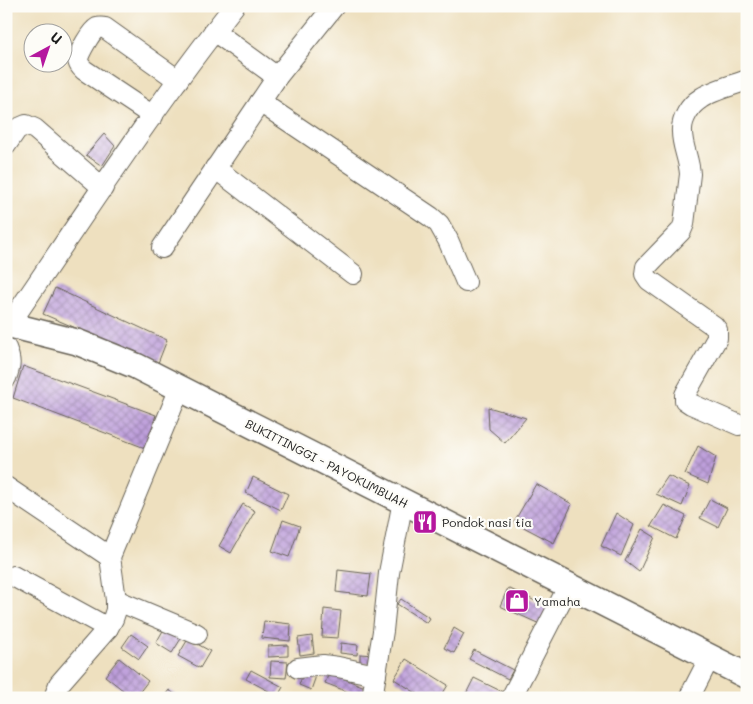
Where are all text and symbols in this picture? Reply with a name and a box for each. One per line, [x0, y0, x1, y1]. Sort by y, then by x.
north arrow [22, 22, 72, 72]
text: U [47, 27, 67, 48]
street label: BUKITTINGGI - PAYOKUMBUAH [243, 415, 411, 511]
restaurant icon: Pondok nasi tia [412, 509, 438, 535]
place label: Pondok nasi tia [442, 514, 532, 530]
shop icon: Yamaha [504, 588, 530, 614]
place label: Yamaha [534, 593, 581, 609]

